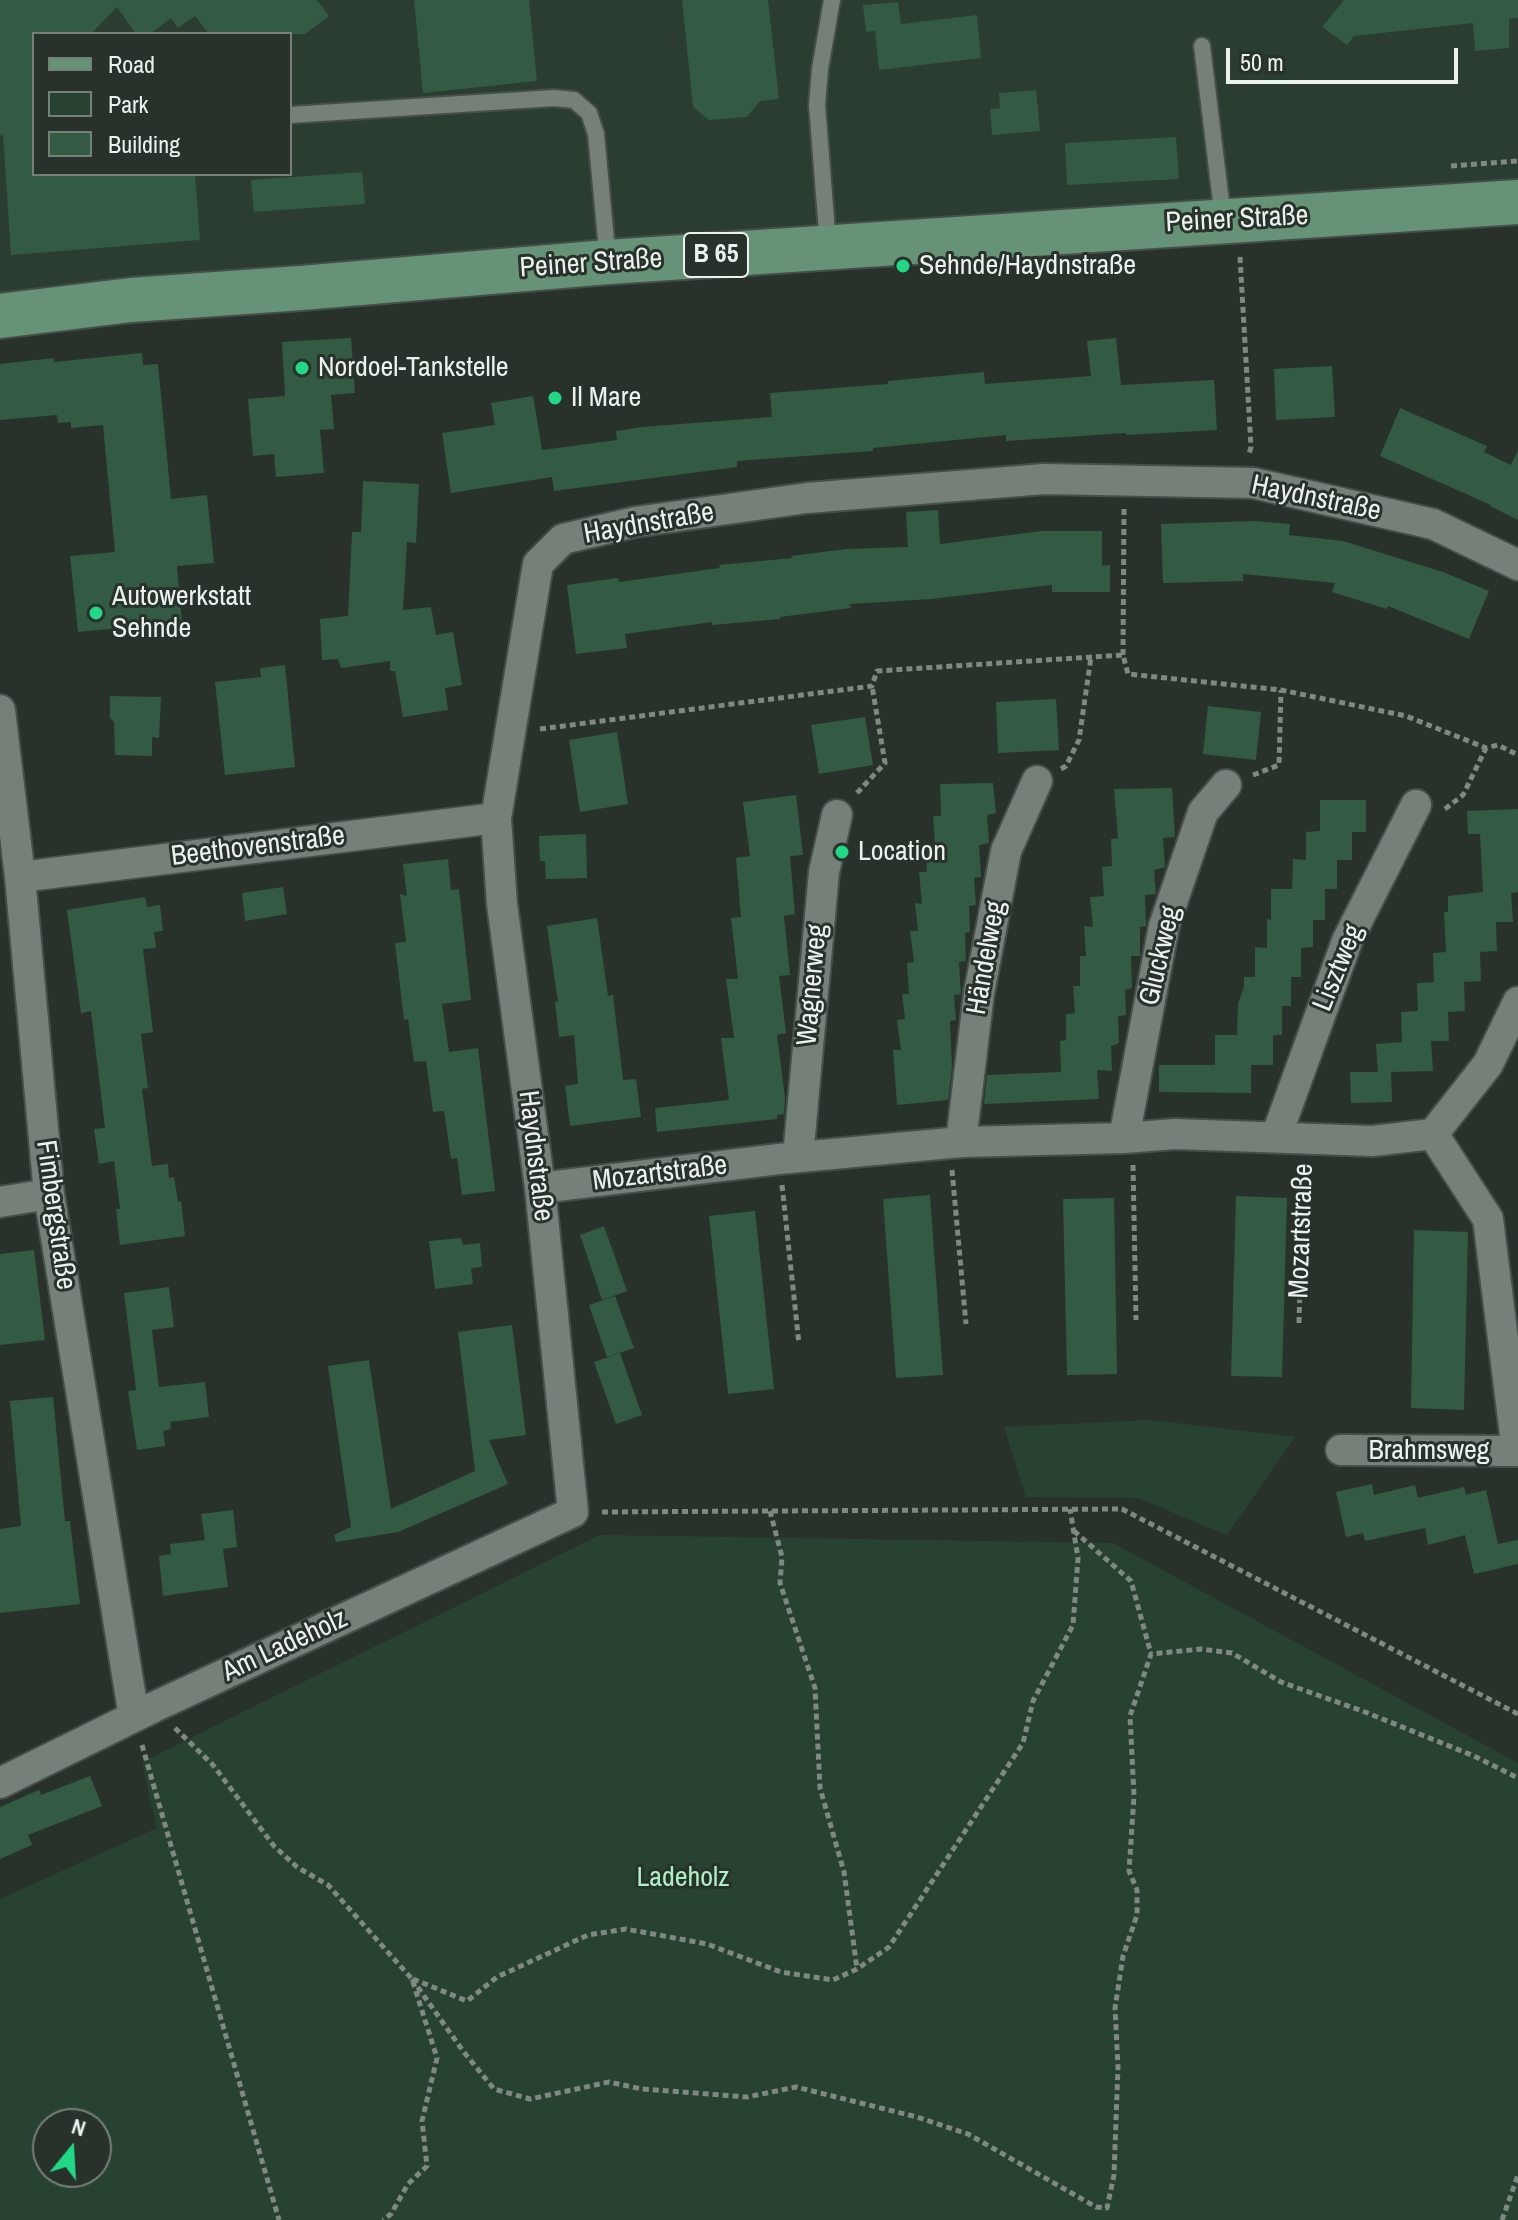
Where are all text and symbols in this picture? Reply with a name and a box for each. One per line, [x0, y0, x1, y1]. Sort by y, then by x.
legend [32, 32, 292, 176]
scale bar [1230, 32, 1462, 82]
text: 50 m [1240, 46, 1284, 78]
text: Road [108, 48, 155, 80]
text: Park [108, 88, 148, 120]
text: Building [108, 128, 180, 160]
street label: Peiner Straße [1165, 199, 1309, 241]
road number: B 65 [684, 233, 748, 277]
street label: Peiner Straße [519, 242, 663, 286]
place label: Sehnde/Haydnstraße [919, 249, 1136, 283]
marker: Sehnde/Haydnstraße [894, 257, 912, 275]
place label: Nordoel-Tankstelle [318, 351, 509, 385]
marker: Nordoel-Tankstelle [293, 359, 311, 377]
place label: Il Mare [571, 381, 641, 415]
marker: Il Mare [546, 389, 564, 407]
street label: Haydnstraße [1248, 469, 1384, 529]
street label: Haydnstraße [581, 496, 717, 552]
place label: Autowerkstatt Sehnde [112, 580, 251, 646]
marker: Autowerkstatt Sehnde [87, 604, 105, 622]
street label: Beethovenstraße [169, 820, 347, 874]
place label: Location [858, 835, 946, 869]
marker: Location [833, 843, 851, 861]
street label: Händelweg [960, 899, 1014, 1017]
street label: Gluckweg [1133, 903, 1189, 1009]
street label: Lisztweg [1306, 920, 1372, 1016]
street label: Wagnerweg [791, 923, 835, 1047]
street label: Haydnstraße [510, 1089, 560, 1223]
street label: Fimbergstraße [28, 1138, 82, 1292]
street label: Mozartstraße [591, 1149, 729, 1199]
street label: Mozartstraße [1283, 1163, 1321, 1299]
street label: Brahmsweg [1368, 1434, 1490, 1468]
street label: Am Ladeholz [217, 1602, 353, 1690]
park label: Ladeholz [636, 1861, 730, 1895]
north arrow [32, 2108, 112, 2188]
text: N [68, 2111, 90, 2143]

